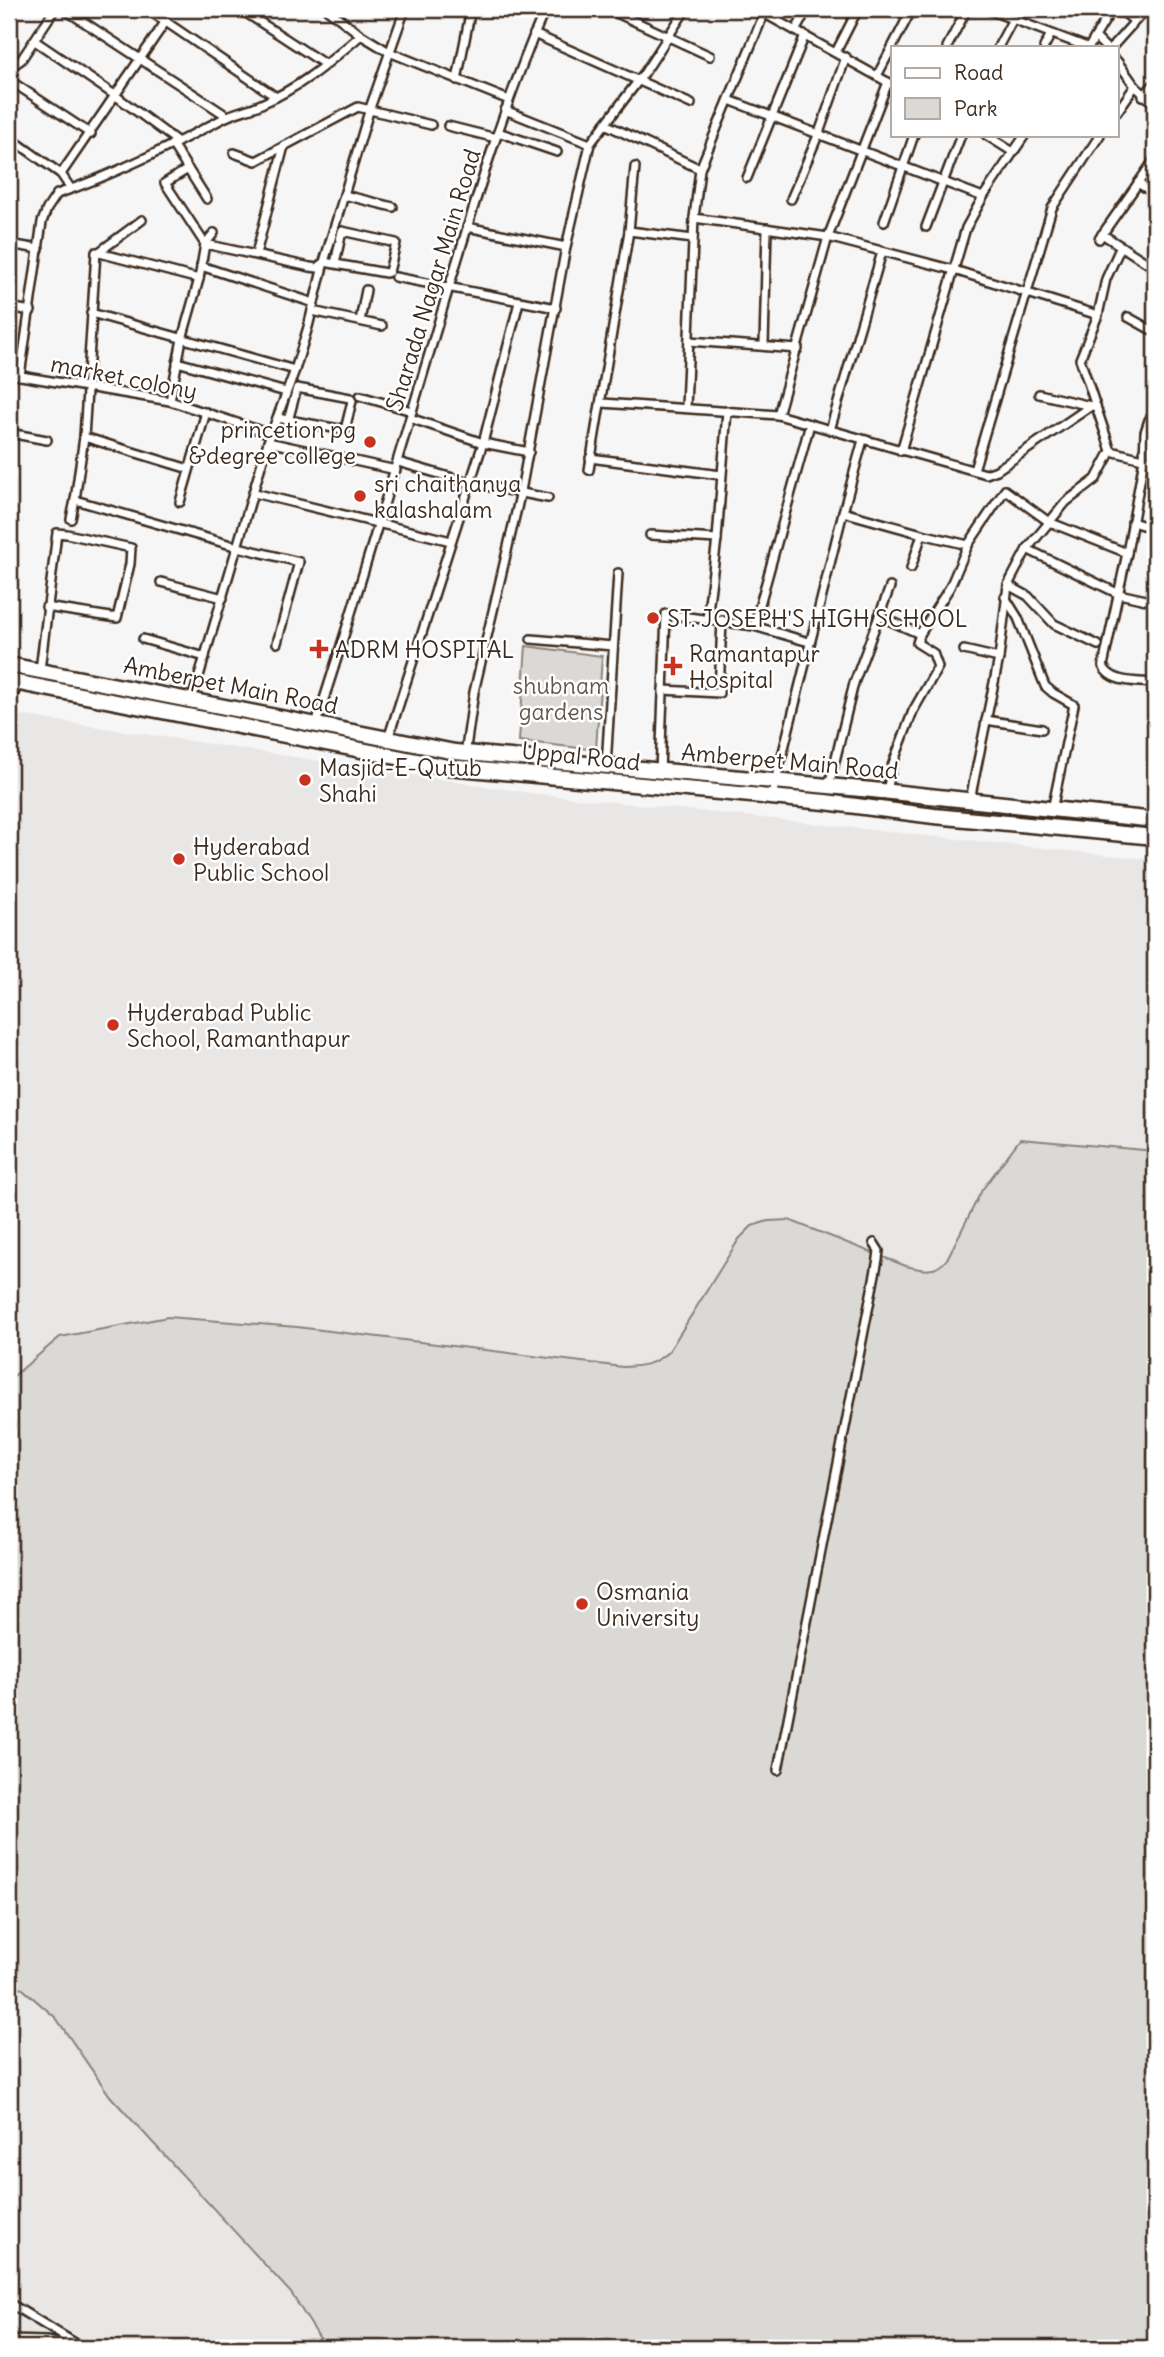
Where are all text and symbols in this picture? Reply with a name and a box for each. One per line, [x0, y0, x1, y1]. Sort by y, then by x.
legend [891, 46, 1118, 136]
text: Road [954, 59, 1003, 86]
text: Park [954, 95, 997, 122]
street label: Sharada Nagar Main Road [379, 145, 487, 415]
street label: market colony [48, 349, 200, 405]
place label: princetion pg &degree college [188, 415, 356, 470]
marker: princetion pg &degree college [362, 434, 378, 450]
place label: sri chaithanya kalashalam [374, 469, 521, 524]
marker: sri chaithanya kalashalam [352, 488, 368, 504]
place label: ST. JOSEPH'S HIGH SCHOOL [667, 604, 967, 633]
marker: ST. JOSEPH'S HIGH SCHOOL [645, 610, 661, 626]
place label: ADRM HOSPITAL [335, 635, 514, 664]
marker: ADRM HOSPITAL [309, 639, 329, 659]
place label: Ramantapur Hospital [689, 639, 820, 694]
street label: Amberpet Main Road [121, 650, 341, 720]
marker: Ramantapur Hospital [663, 656, 683, 676]
park label: shubnam gardens [513, 671, 609, 726]
street label: Uppal Road [520, 735, 642, 777]
street label: Amberpet Main Road [680, 737, 900, 785]
place label: Masjid-E-Qutub Shahi [319, 753, 482, 808]
marker: Masjid-E-Qutub Shahi [297, 772, 313, 788]
place label: Hyderabad Public School [193, 832, 329, 887]
marker: Hyderabad Public School [171, 851, 187, 867]
place label: Hyderabad Public School, Ramanthapur [127, 998, 351, 1053]
marker: Hyderabad Public School, Ramanthapur [105, 1017, 121, 1033]
place label: Osmania University [596, 1577, 699, 1632]
marker: Osmania University [574, 1596, 590, 1612]

